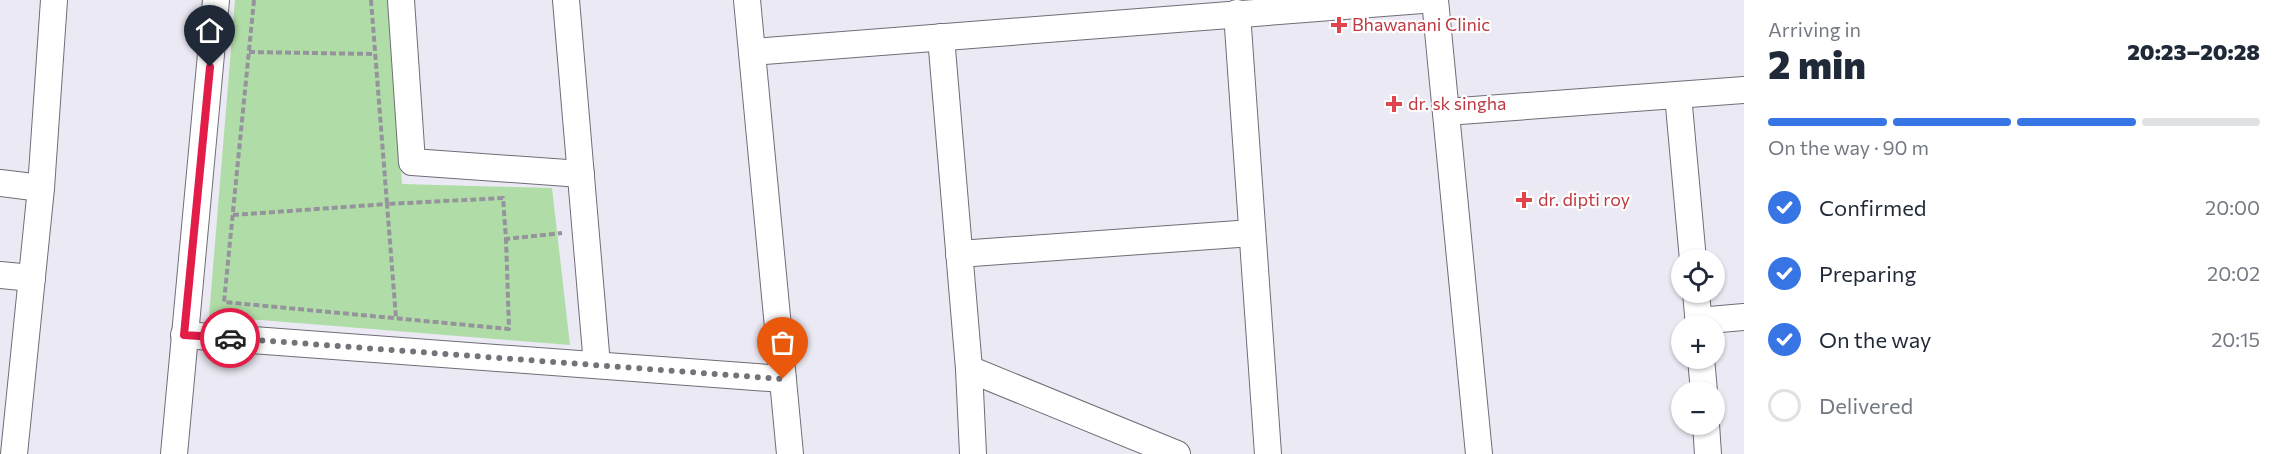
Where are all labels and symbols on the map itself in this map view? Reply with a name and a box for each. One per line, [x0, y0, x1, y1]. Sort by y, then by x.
pin [184, 5, 235, 67]
place label: Bhawanani Clinic [1352, 13, 1490, 35]
marker: Bhawanani Clinic [1330, 16, 1348, 34]
place label: dr. sk singha [1408, 92, 1506, 114]
marker: dr. sk singha [1385, 95, 1403, 113]
place label: dr. dipti roy [1538, 188, 1630, 210]
marker: dr. dipti roy [1515, 191, 1533, 209]
courier [200, 308, 260, 368]
pin [757, 317, 808, 379]

